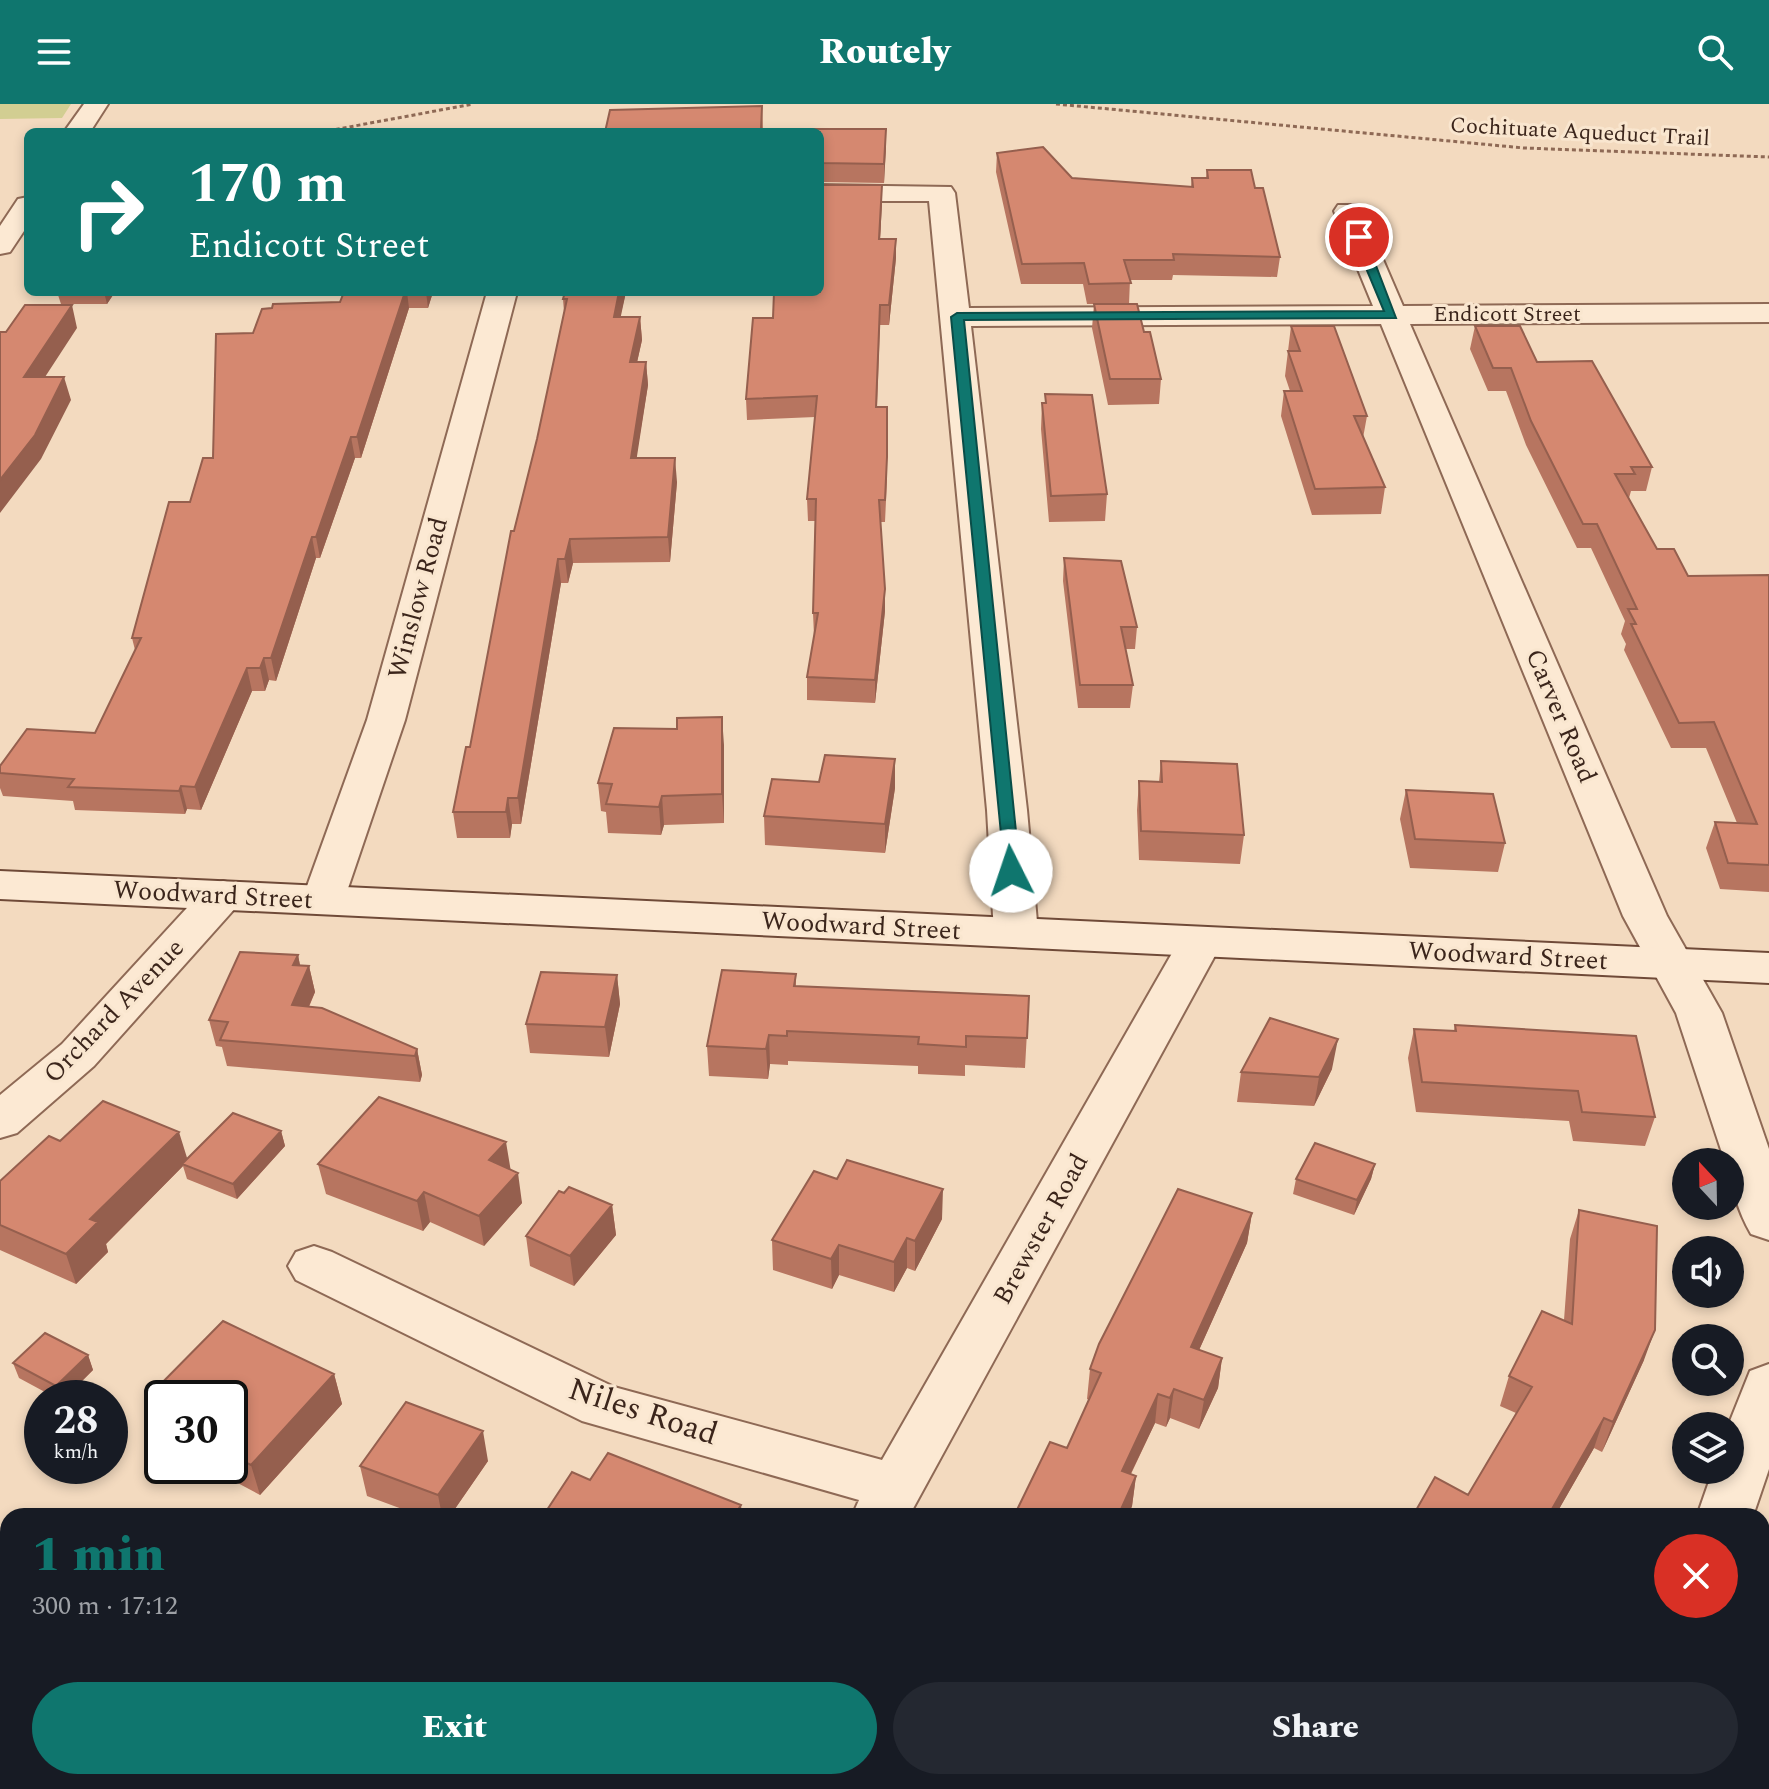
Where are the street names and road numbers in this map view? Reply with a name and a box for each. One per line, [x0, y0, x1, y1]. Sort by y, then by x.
street label: Cochituate Aqueduct Trail [1449, 109, 1711, 155]
street label: Endicott Street [1433, 298, 1581, 331]
street label: Winslow Road [377, 513, 459, 683]
street label: Carver Road [1515, 643, 1607, 789]
street label: Woodward Street [112, 870, 314, 920]
street label: Woodward Street [760, 901, 962, 951]
street label: Orchard Avenue [34, 929, 194, 1093]
street label: Woodward Street [1407, 931, 1609, 981]
street label: Brewster Road [983, 1146, 1099, 1312]
street label: Niles Road [562, 1365, 724, 1459]

